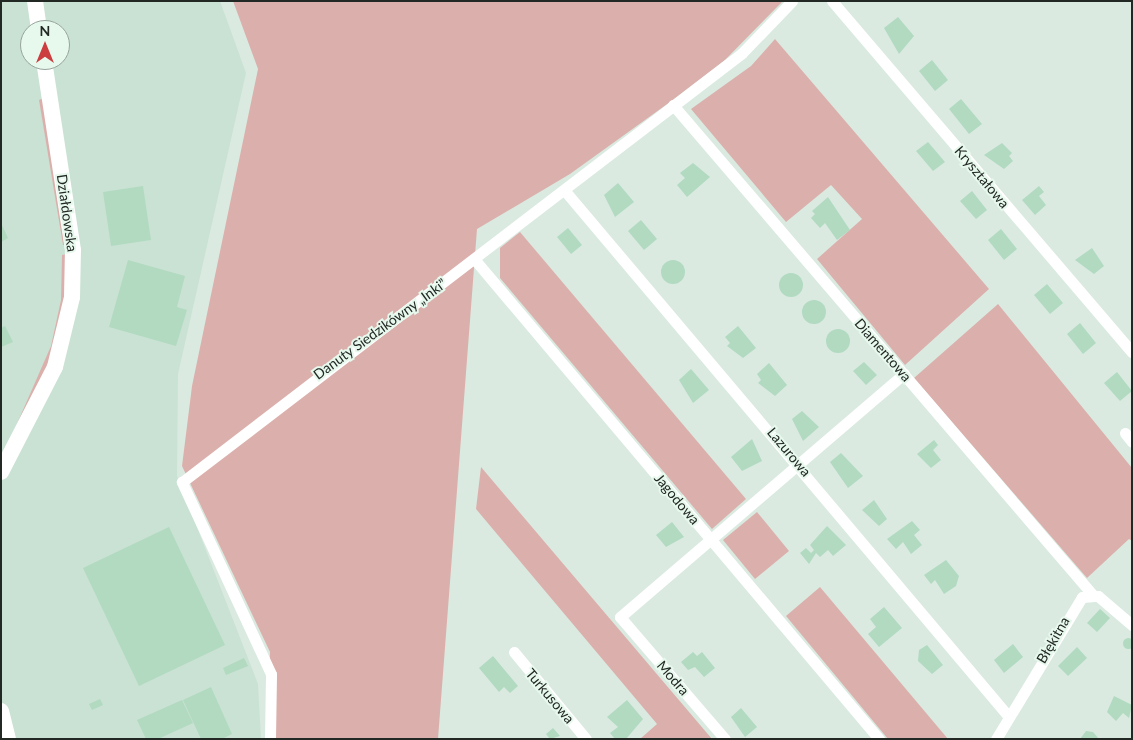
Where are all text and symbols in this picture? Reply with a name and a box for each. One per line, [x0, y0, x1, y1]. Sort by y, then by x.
north arrow [20, 20, 70, 70]
text: N [40, 22, 50, 39]
street label: Kryształowa [951, 143, 1013, 211]
street label: Działdowska [53, 173, 81, 253]
street label: Danuty Siedzikówny „Inki” [310, 275, 450, 383]
street label: Diamentowa [851, 315, 915, 385]
street label: Lazurowa [764, 424, 814, 480]
street label: Jagodowa [651, 470, 703, 528]
street label: Błękitna [1033, 614, 1073, 666]
street label: Modra [653, 657, 693, 699]
street label: Turkusowa [522, 665, 578, 727]

